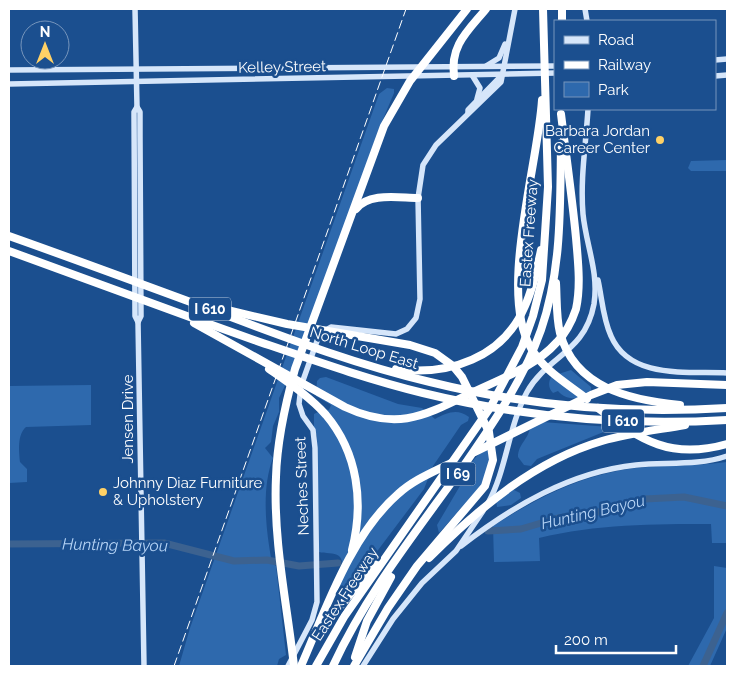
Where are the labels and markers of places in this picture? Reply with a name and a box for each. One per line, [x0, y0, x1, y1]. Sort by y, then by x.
place label: Barbara Jordan Career Center [545, 122, 651, 157]
marker: Barbara Jordan Career Center [654, 134, 666, 146]
place label: Johnny Diaz Furniture & Upholstery [113, 474, 263, 509]
marker: Johnny Diaz Furniture & Upholstery [97, 486, 109, 498]

